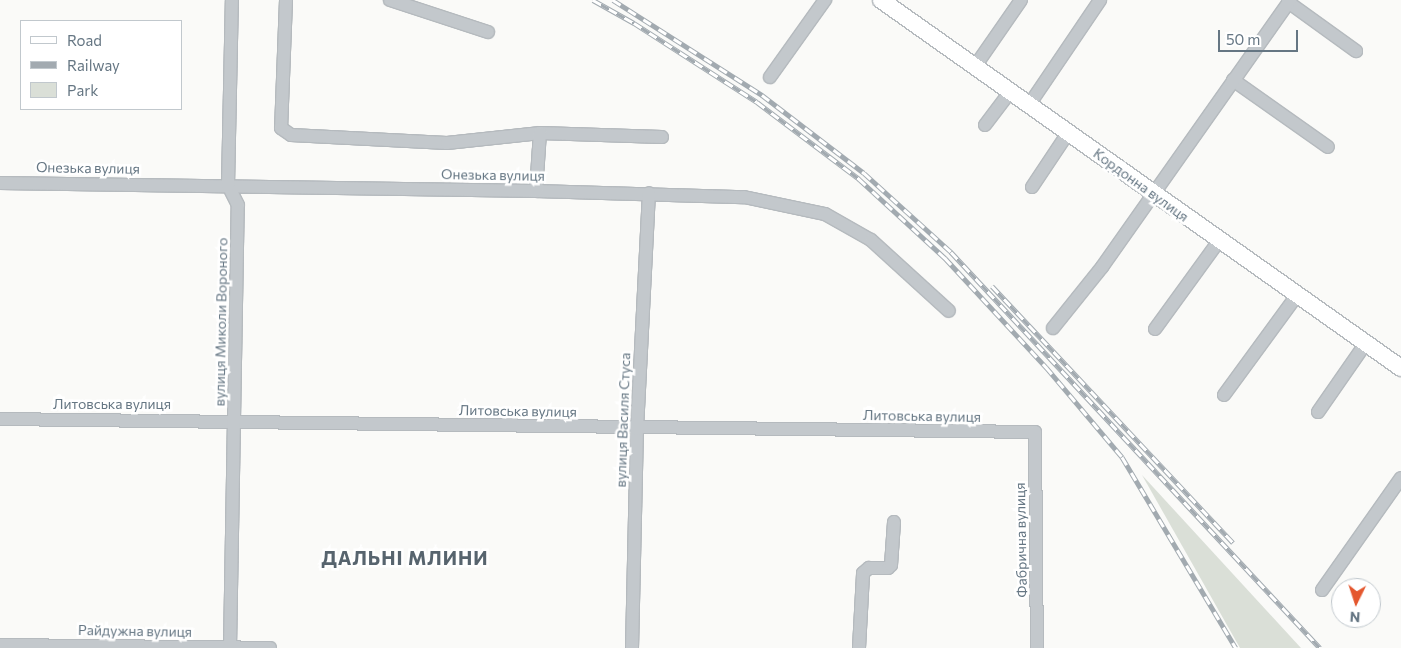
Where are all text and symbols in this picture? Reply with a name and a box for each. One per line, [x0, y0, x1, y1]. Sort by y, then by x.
legend [20, 20, 182, 110]
scale bar [1221, 20, 1301, 52]
text: 50 m [1226, 30, 1260, 48]
text: Road [67, 31, 102, 49]
text: Railway [67, 56, 120, 74]
text: Park [67, 81, 98, 99]
street label: Кордонна вулиця [1090, 145, 1192, 225]
street label: Онезька вулиця [36, 159, 140, 177]
street label: Онезька вулиця [441, 166, 545, 184]
street label: вулиця Миколи Вороного [211, 237, 231, 407]
street label: вулиця Василя Стуса [612, 352, 634, 488]
street label: Литовська вулиця [53, 396, 171, 412]
street label: Литовська вулиця [459, 402, 577, 420]
street label: Литовська вулиця [863, 407, 981, 425]
street label: Фабрична вулиця [1012, 482, 1030, 598]
district label: ДАЛЬНІ МЛИНИ [320, 547, 490, 569]
north arrow [1331, 578, 1381, 628]
text: N [1349, 609, 1361, 626]
street label: Райдужна вулиця [78, 622, 192, 640]

